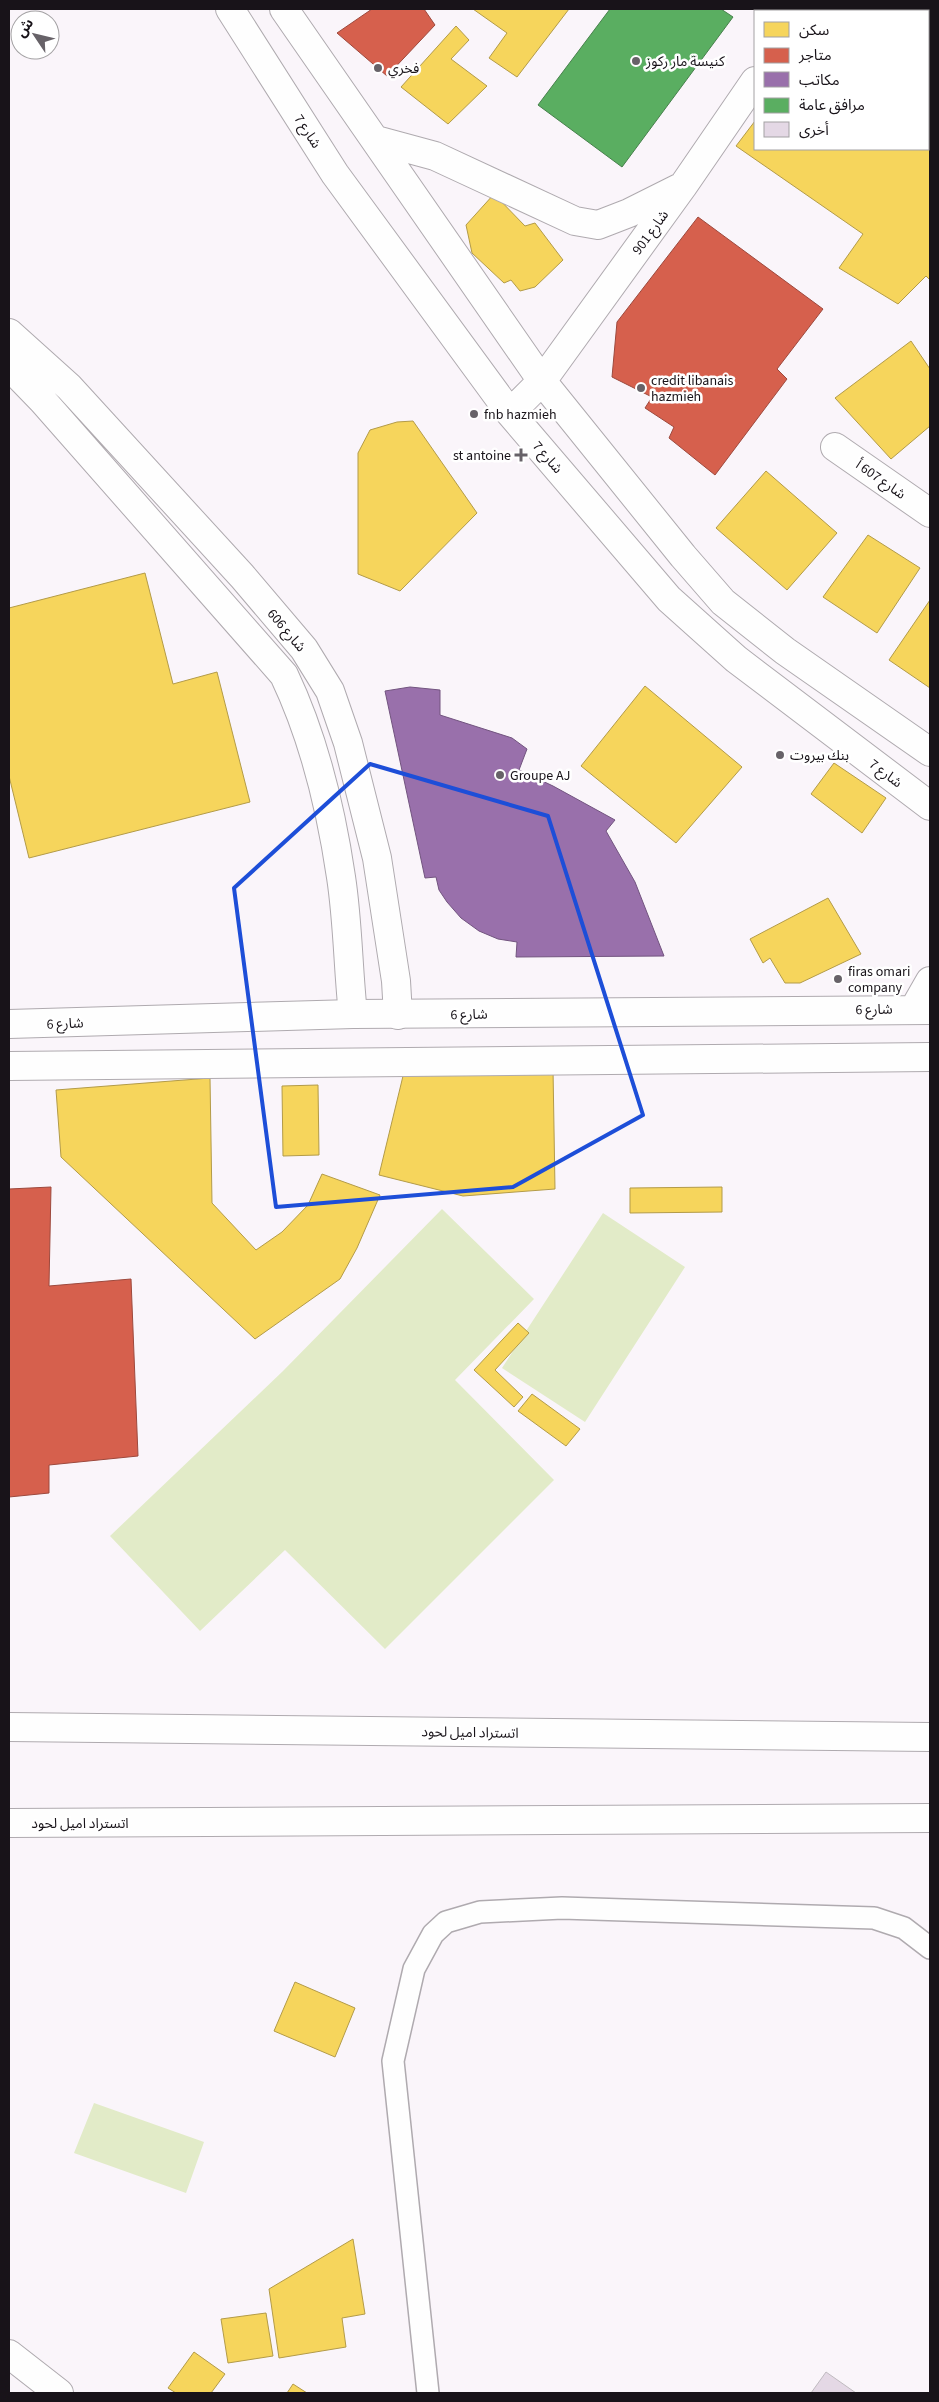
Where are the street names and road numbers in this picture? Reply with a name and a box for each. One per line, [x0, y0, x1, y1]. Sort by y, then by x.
street label: شارع 7 [289, 111, 326, 153]
street label: شارع 901 [628, 206, 674, 259]
street label: شارع 7 [528, 437, 567, 478]
street label: شارع 607 أ [851, 455, 910, 504]
street label: شارع 606 [262, 605, 310, 657]
street label: شارع 7 [865, 755, 906, 793]
street label: شارع 6 [855, 1000, 893, 1020]
street label: شارع 6 [450, 1005, 488, 1025]
street label: شارع 6 [46, 1013, 84, 1035]
street label: اتستراد اميل لحود [421, 1722, 519, 1744]
street label: اتستراد اميل لحود [31, 1814, 129, 1834]

